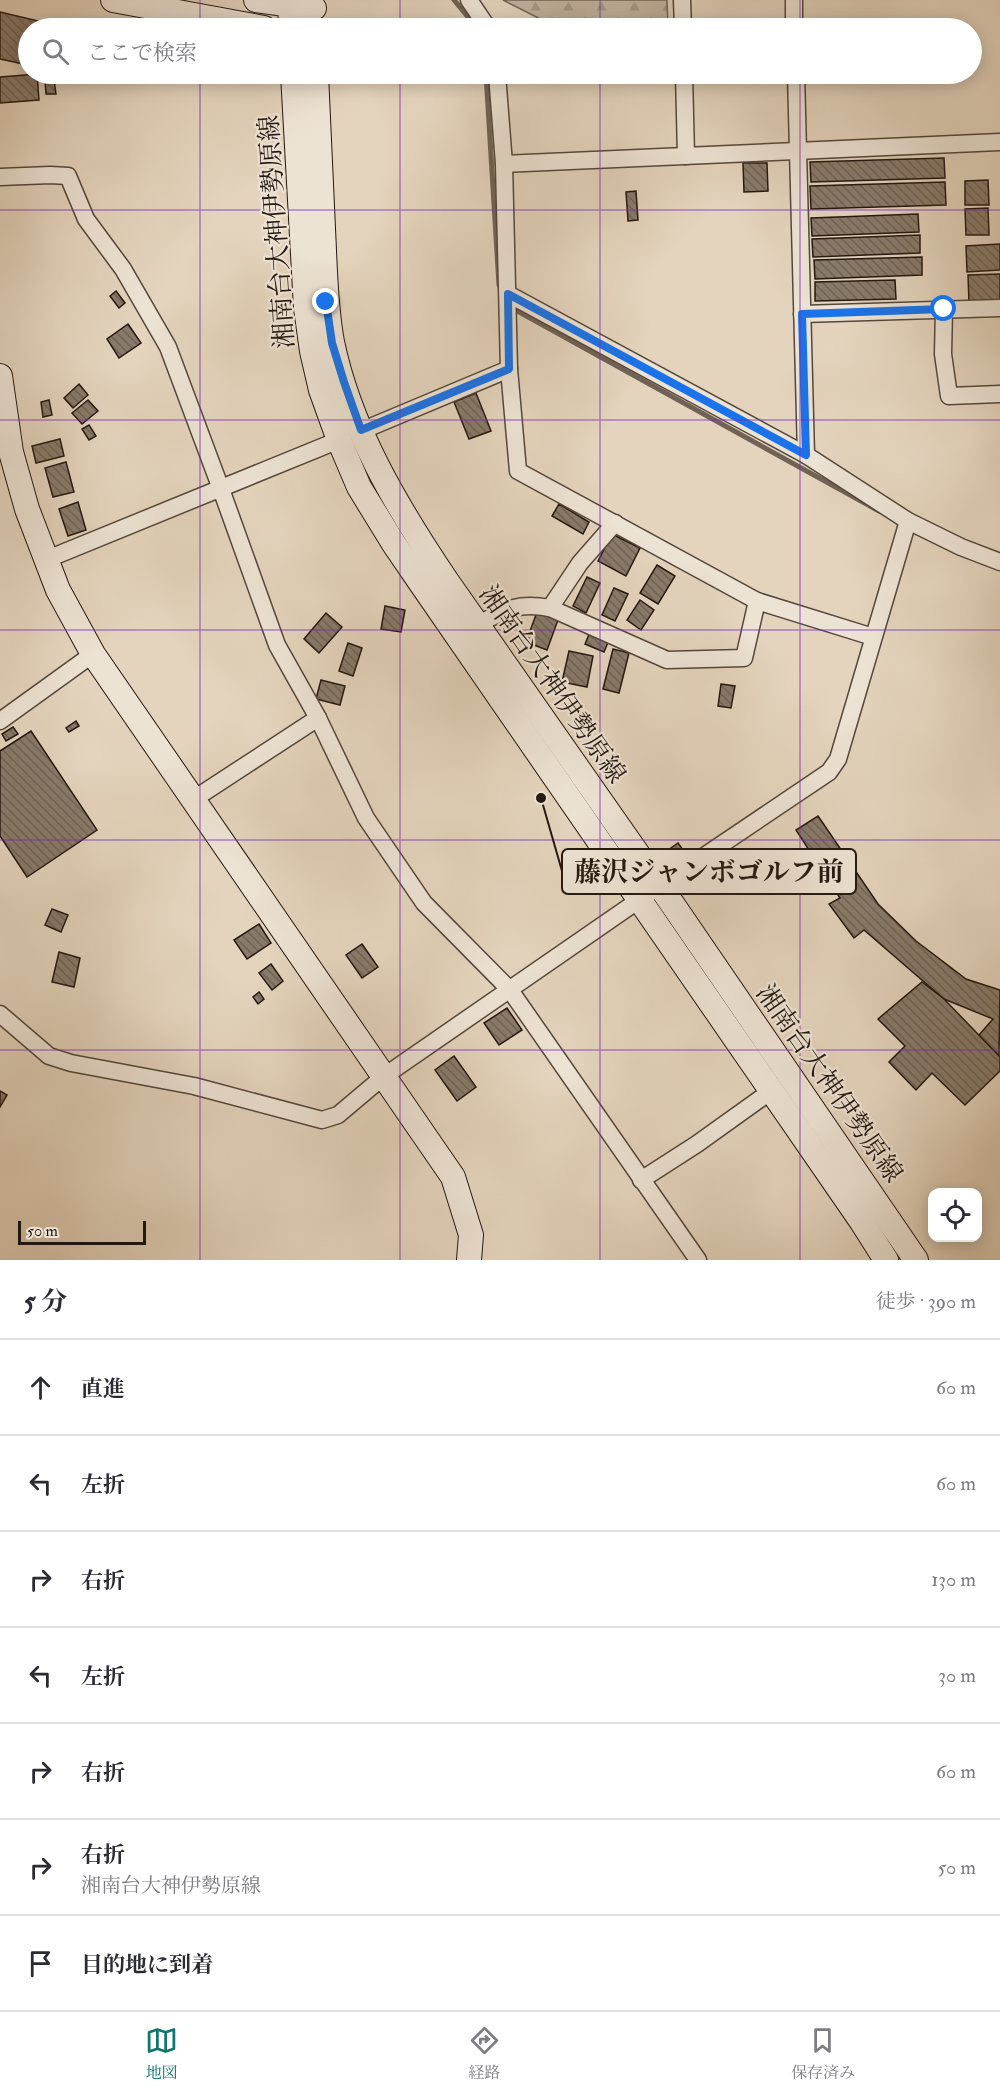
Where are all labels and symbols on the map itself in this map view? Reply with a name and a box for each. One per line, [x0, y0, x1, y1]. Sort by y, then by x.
street label: 湘南台大神伊勢原線 [253, 114, 301, 350]
route end [312, 288, 338, 314]
route start [930, 295, 956, 321]
street label: 湘南台大神伊勢原線 [472, 580, 632, 790]
callout: 藤沢ジャンボゴルフ前 [562, 849, 856, 894]
text: 藤沢ジャンボゴルフ前 [574, 856, 844, 889]
street label: 湘南台大神伊勢原線 [749, 979, 909, 1189]
scale bar [18, 1218, 146, 1246]

